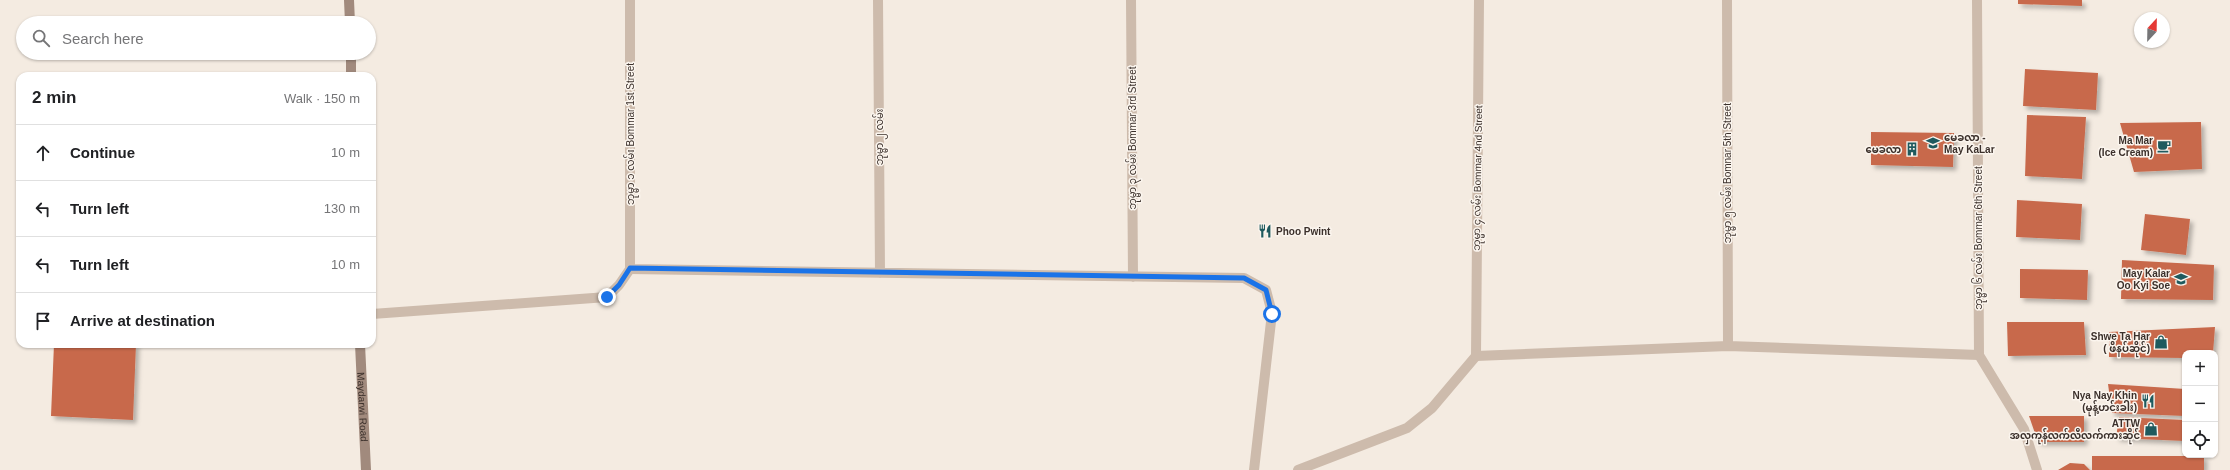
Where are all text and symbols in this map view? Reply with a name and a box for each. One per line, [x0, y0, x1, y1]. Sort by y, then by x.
north arrow [2134, 12, 2170, 48]
search box [16, 16, 376, 60]
icon: search [30, 27, 52, 49]
text: Search here [62, 30, 144, 47]
street label: ဘုမ္မာ ၁ လမ်း Bommar 1st Street [623, 63, 639, 205]
street label: ဘုမ္မာ ၃ လမ်း Bommar 3rd Street [1125, 66, 1141, 210]
text: 2 min [32, 88, 76, 107]
text: Walk · 150 m [284, 91, 360, 106]
street label: ဘုမ္မာ ၅ လမ်း Bomnar 5th Street [1720, 103, 1736, 243]
street label: ဘုမ္မာ ၄ လမ်း Bommar 4nd Street [1469, 105, 1488, 251]
street label: ဘုမ္မာ ၂ လမ်း [872, 109, 888, 165]
place label: မေခလာ - May KaLar [1944, 132, 1995, 155]
school or university icon: မေခလာ - May KaLar [1925, 135, 1941, 151]
place label: Ma Mar (Ice Cream) [2099, 135, 2153, 158]
cafe icon: Ma Mar (Ice Cream) [2156, 138, 2172, 154]
building icon: မေခလာ [1904, 141, 1920, 157]
icon: ahead [32, 142, 54, 164]
text: Continue [70, 144, 135, 161]
place label: မေခလာ [1866, 144, 1901, 155]
text: 10 m [331, 145, 360, 160]
street label: ဘုမ္မာ ၆ လမ်း Bommar 6th Street [1971, 166, 1987, 310]
icon: left [32, 198, 54, 220]
text: Turn left [70, 200, 129, 217]
text: 130 m [324, 201, 360, 216]
restaurant icon: Phoo Pwint [1257, 223, 1273, 239]
place label: Phoo Pwint [1276, 226, 1331, 237]
icon: left [32, 254, 54, 276]
text: Turn left [70, 256, 129, 273]
text: 10 m [331, 257, 360, 272]
place label: May Kalar Oo Kyi Soe [2117, 268, 2170, 291]
school or university icon: May Kalar Oo Kyi Soe [2173, 271, 2189, 287]
route end [598, 288, 616, 306]
route start [1263, 305, 1281, 323]
icon: arrive [32, 310, 54, 332]
text: Arrive at destination [70, 312, 215, 329]
place label: Shwe Ta Har ( ဖိနပ်ဆိုင်) [2091, 331, 2150, 358]
shop icon: Shwe Ta Har ( ဖိနပ်ဆိုင်) [2153, 334, 2169, 350]
map controls [2182, 350, 2218, 458]
button: + [2182, 350, 2218, 386]
street label: Maydarwi Road [355, 372, 370, 442]
button: − [2182, 386, 2218, 422]
place label: Nya Nay Khin (မုန့်ဟင်းခါး) [2073, 390, 2137, 417]
restaurant icon: Nya Nay Khin (မုန့်ဟင်းခါး) [2140, 393, 2156, 409]
place label: ATTW အလှကုန်လက်လီလက်ကားဆိုင် [2010, 418, 2141, 445]
shop icon: ATTW အလှကုန်လက်လီလက်ကားဆိုင် [2143, 421, 2159, 437]
button: locate [2182, 422, 2218, 458]

